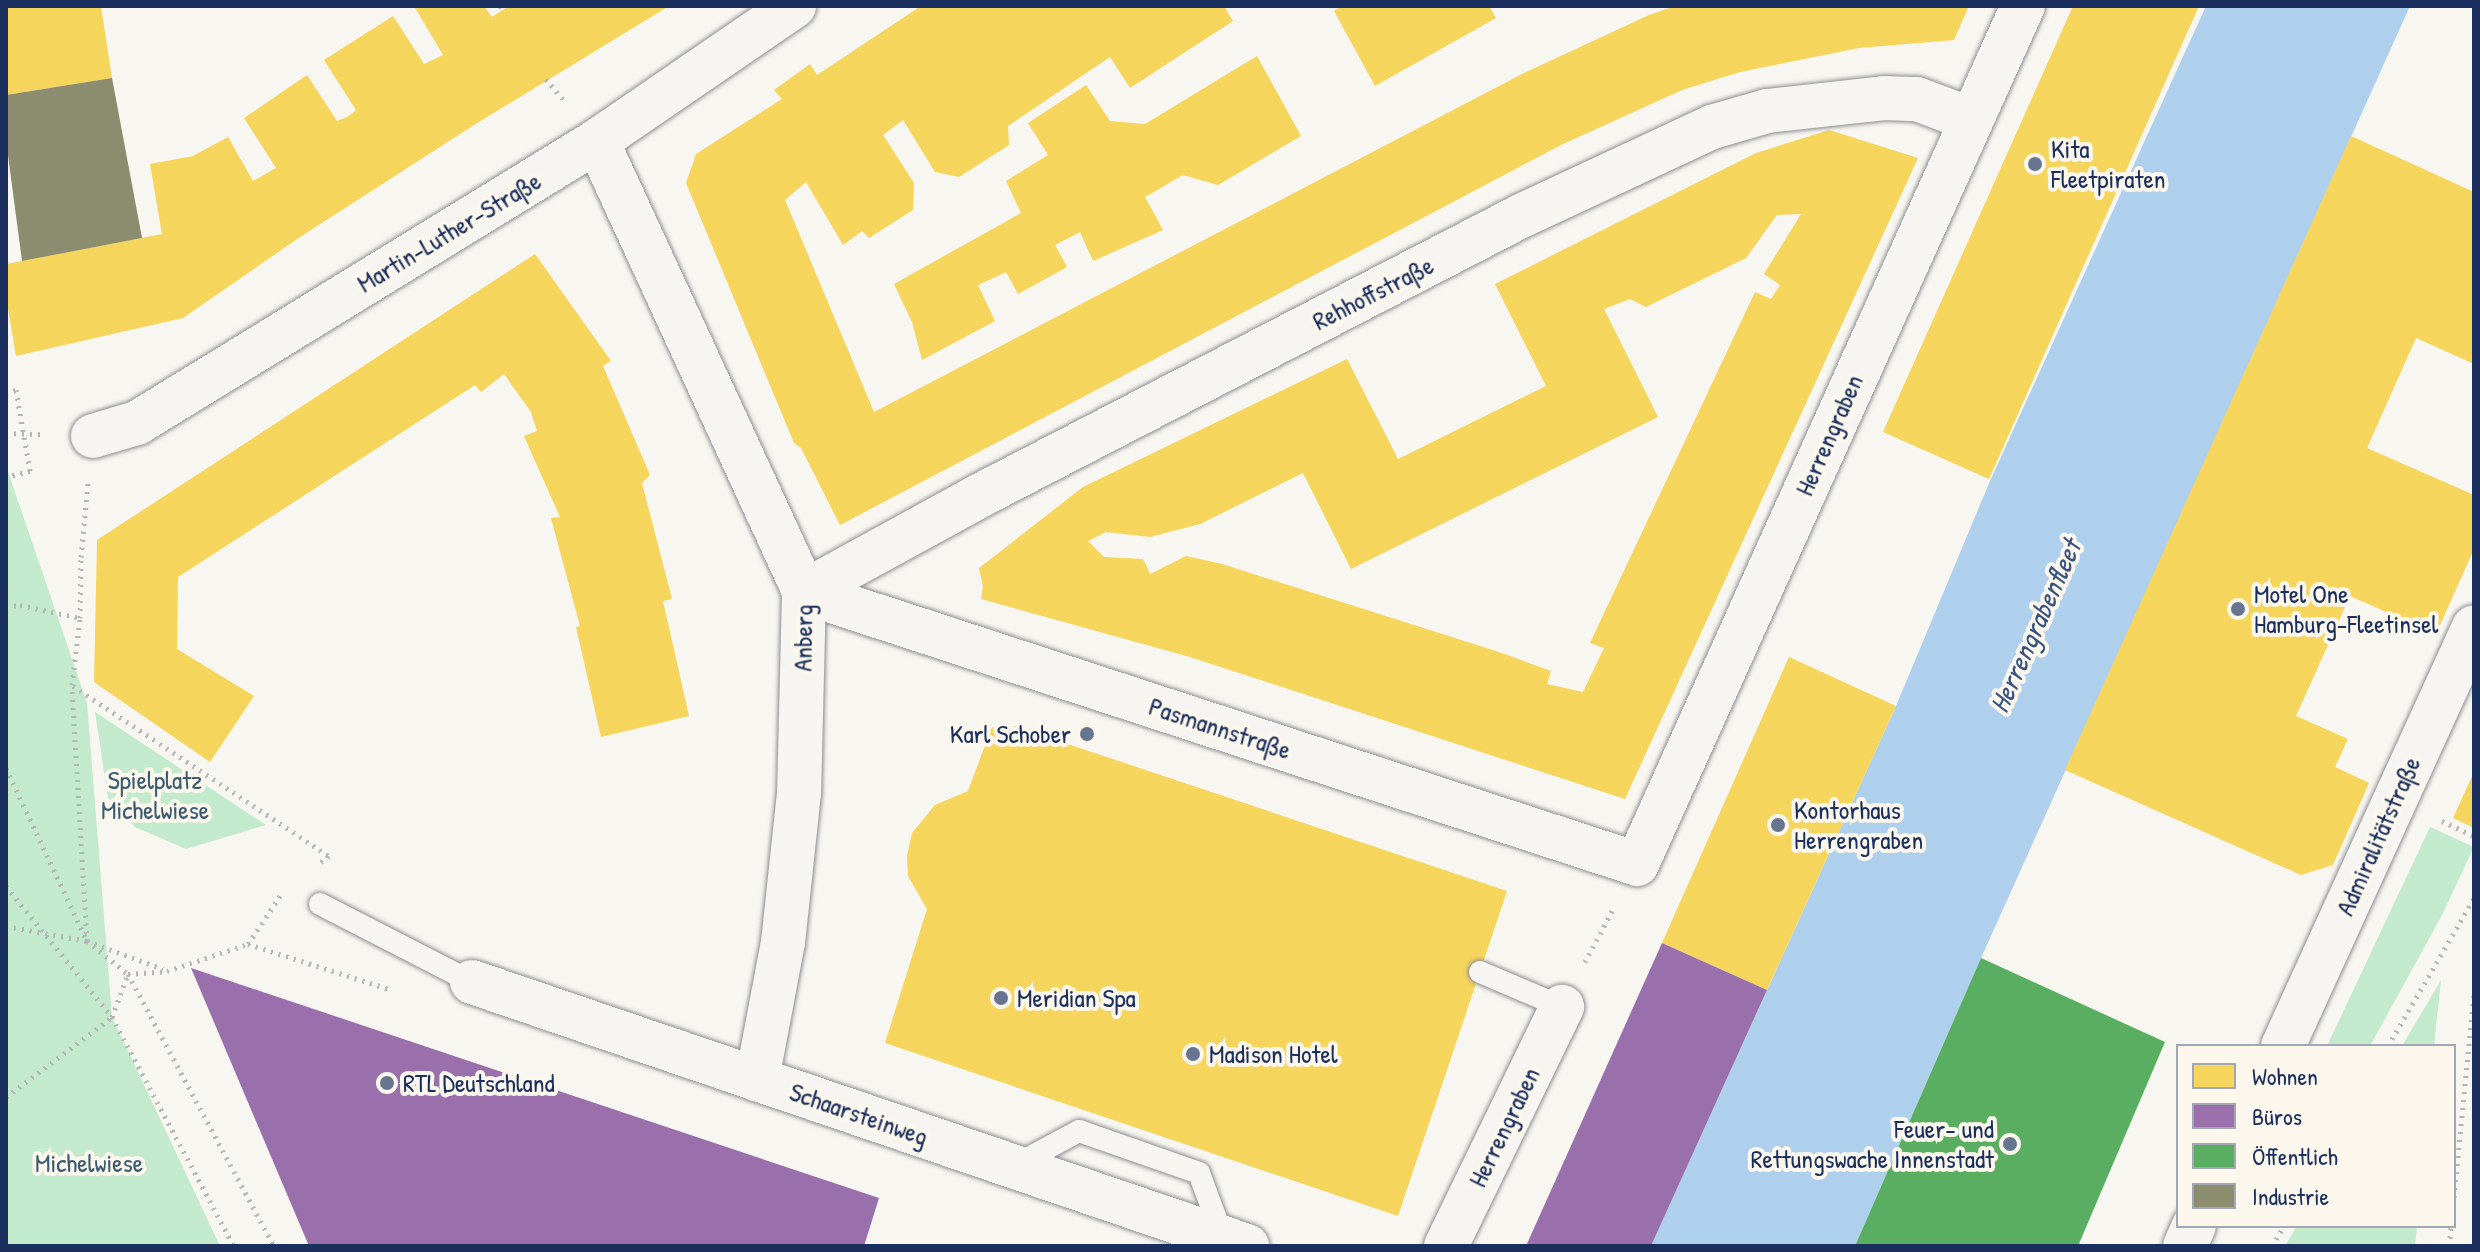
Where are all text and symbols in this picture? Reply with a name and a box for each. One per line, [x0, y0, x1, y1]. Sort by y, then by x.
place label: Kita Fleetpiraten [2051, 133, 2166, 194]
marker: Kita Fleetpiraten [2026, 155, 2044, 173]
street label: Martin-Luther-Straße [352, 165, 546, 299]
street label: Rehhoffstraße [1307, 249, 1439, 337]
street label: Herrengraben [1788, 370, 1870, 500]
water label: Herrengrabenfleet [1982, 534, 2088, 718]
place label: Motel One Hamburg-Fleetinsel [2254, 578, 2438, 640]
marker: Motel One Hamburg-Fleetinsel [2229, 600, 2247, 618]
street label: Anberg [787, 604, 819, 672]
street label: Pasmannstraße [1145, 690, 1295, 766]
place label: Karl Schober [950, 718, 1071, 750]
marker: Karl Schober [1078, 725, 1096, 743]
street label: Admiralitätstraße [2329, 752, 2427, 920]
park label: Spielplatz Michelwiese [101, 764, 209, 826]
place label: Kontorhaus Herrengraben [1794, 794, 1923, 856]
marker: Kontorhaus Herrengraben [1769, 816, 1787, 834]
place label: Meridian Spa [1017, 982, 1136, 1014]
marker: Meridian Spa [992, 989, 1010, 1007]
place label: Madison Hotel [1209, 1038, 1338, 1070]
legend [2176, 1044, 2456, 1228]
marker: Madison Hotel [1184, 1045, 1202, 1063]
text: Wohnen [2252, 1060, 2318, 1092]
street label: Herrengraben [1462, 1062, 1546, 1192]
place label: RTL Deutschland [403, 1067, 555, 1099]
marker: RTL Deutschland [378, 1074, 396, 1092]
street label: Schaarsteinweg [786, 1076, 932, 1152]
text: Büros [2252, 1100, 2302, 1132]
place label: Feuer- und Rettungswache Innenstadt [1751, 1113, 1994, 1174]
marker: Feuer- und Rettungswache Innenstadt [2001, 1135, 2019, 1153]
text: Öffentlich [2252, 1140, 2338, 1172]
park label: Michelwiese [35, 1147, 143, 1179]
text: Industrie [2252, 1180, 2329, 1212]

